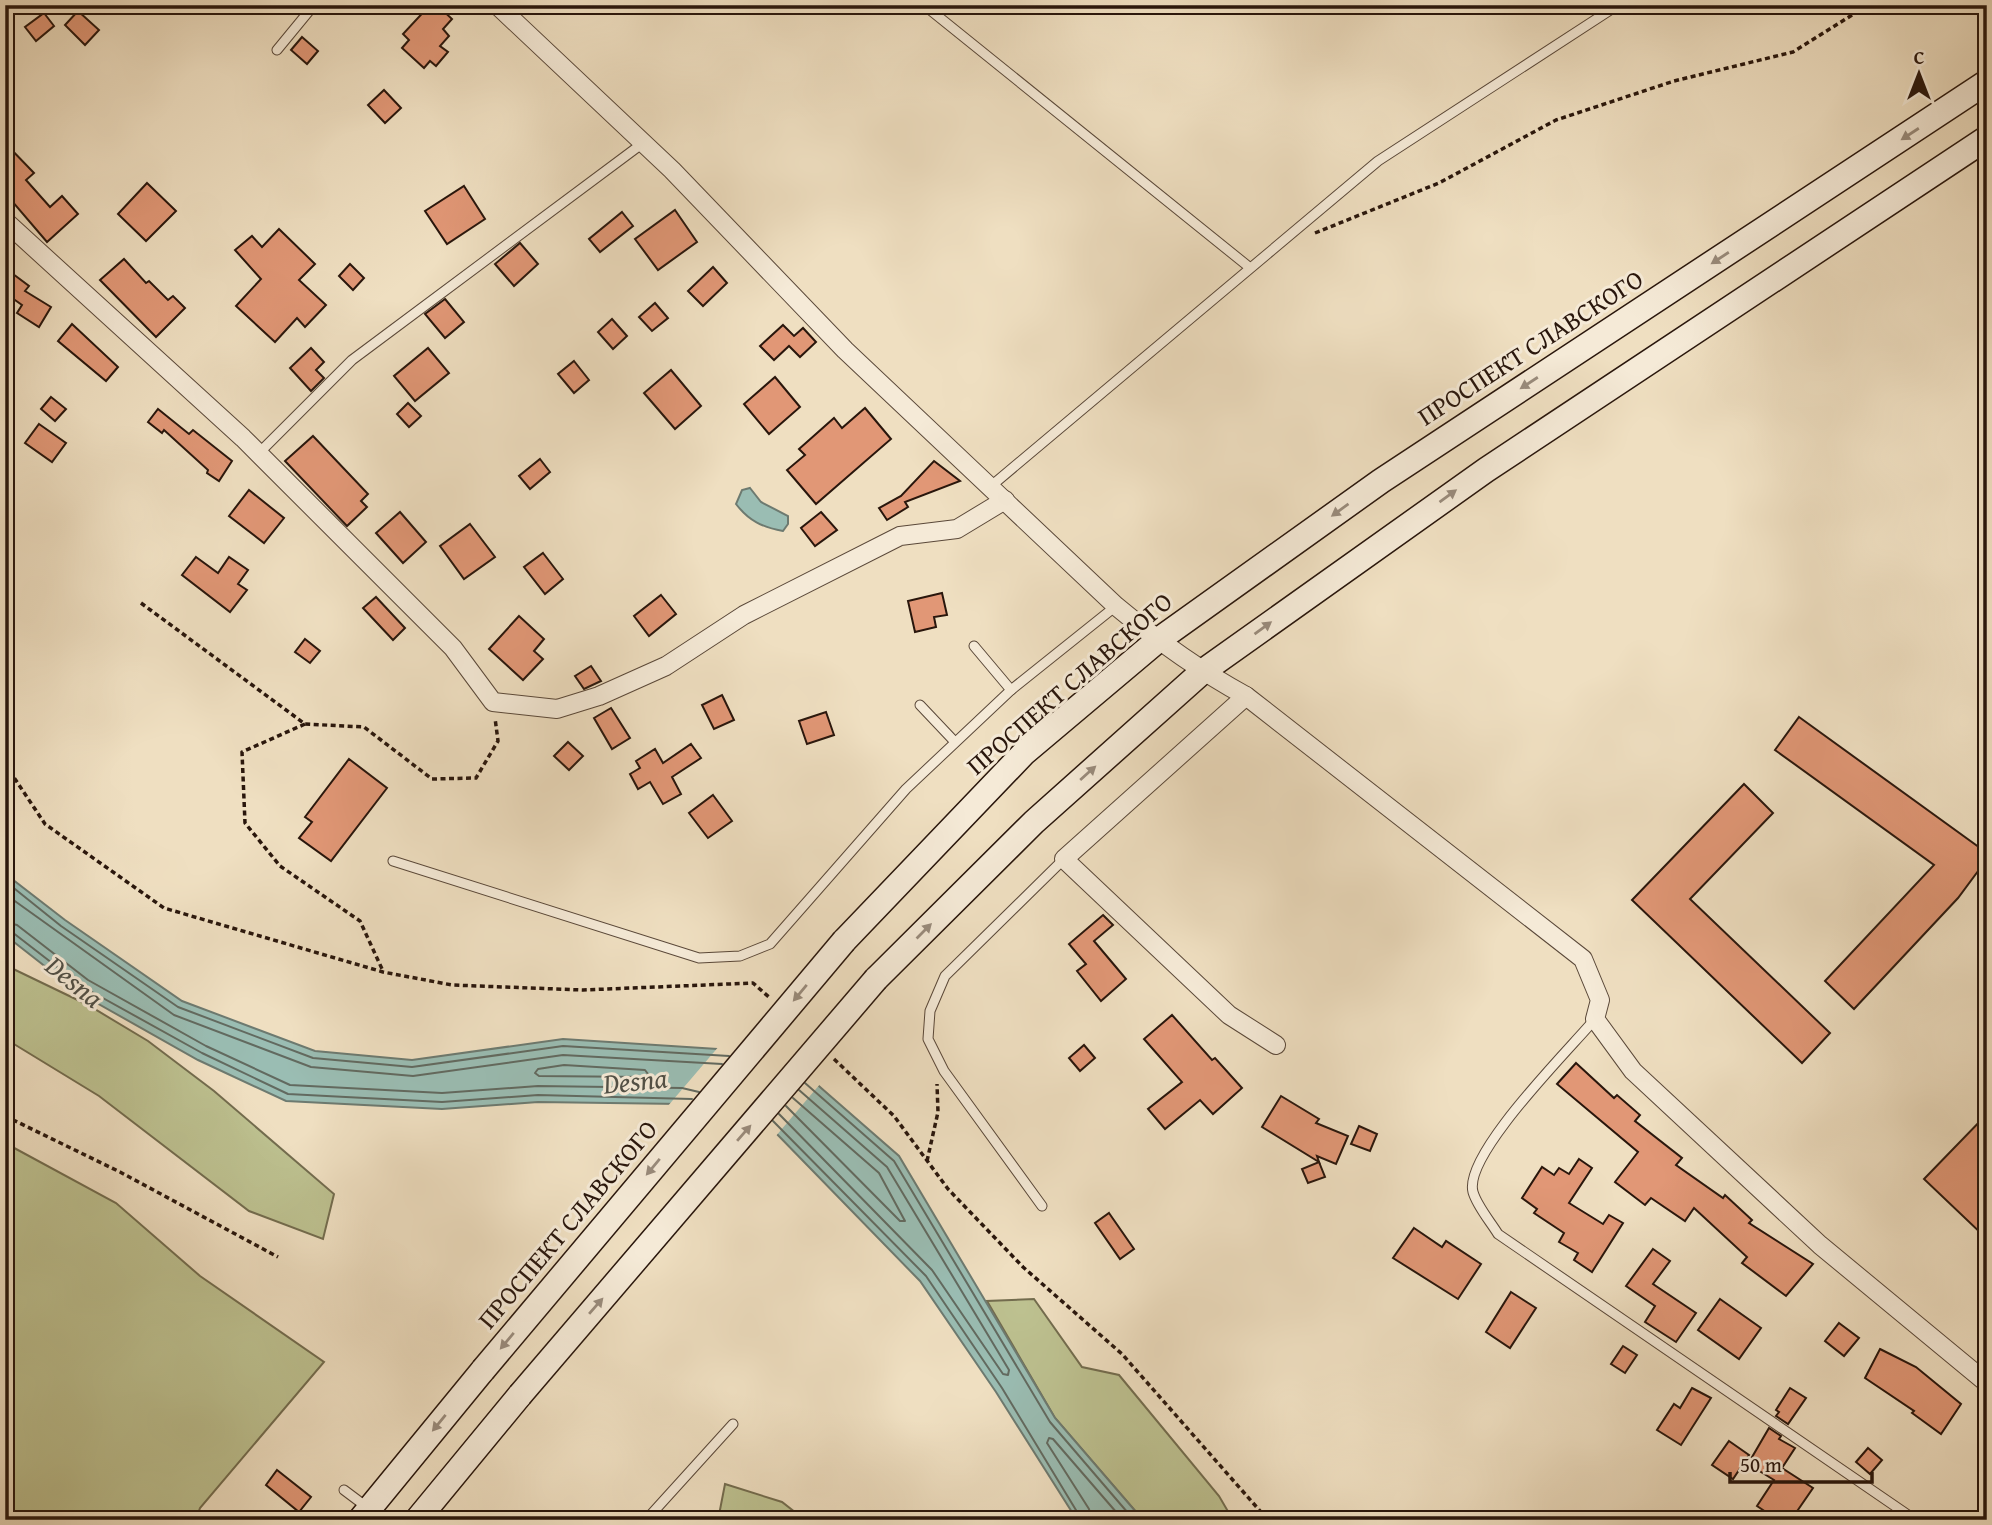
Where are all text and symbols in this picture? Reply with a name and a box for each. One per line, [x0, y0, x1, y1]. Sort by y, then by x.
north arrow [1884, 38, 1954, 108]
text: С [1914, 43, 1925, 71]
one-way arrow [1900, 127, 1919, 140]
one-way arrow [1710, 252, 1729, 265]
street label: ПРОСПЕКТ СЛАВСКОГО [1409, 259, 1651, 435]
one-way arrow [1520, 376, 1539, 389]
one-way arrow [1439, 489, 1457, 503]
one-way arrow [1331, 503, 1349, 517]
street label: ПРОСПЕКТ СЛАВСКОГО [957, 582, 1181, 784]
one-way arrow [1254, 621, 1272, 635]
one-way arrow [1080, 766, 1097, 782]
one-way arrow [916, 923, 932, 940]
water label: Desna [36, 944, 113, 1017]
one-way arrow [793, 985, 808, 1002]
water label: Desna [600, 1056, 669, 1104]
street label: ПРОСПЕКТ СЛАВСКОГО [468, 1111, 666, 1337]
one-way arrow [736, 1125, 751, 1142]
one-way arrow [646, 1159, 661, 1176]
one-way arrow [588, 1297, 604, 1315]
one-way arrow [499, 1332, 514, 1350]
one-way arrow [432, 1413, 447, 1431]
scale bar [1730, 1441, 1871, 1485]
text: 50 m [1740, 1449, 1782, 1480]

